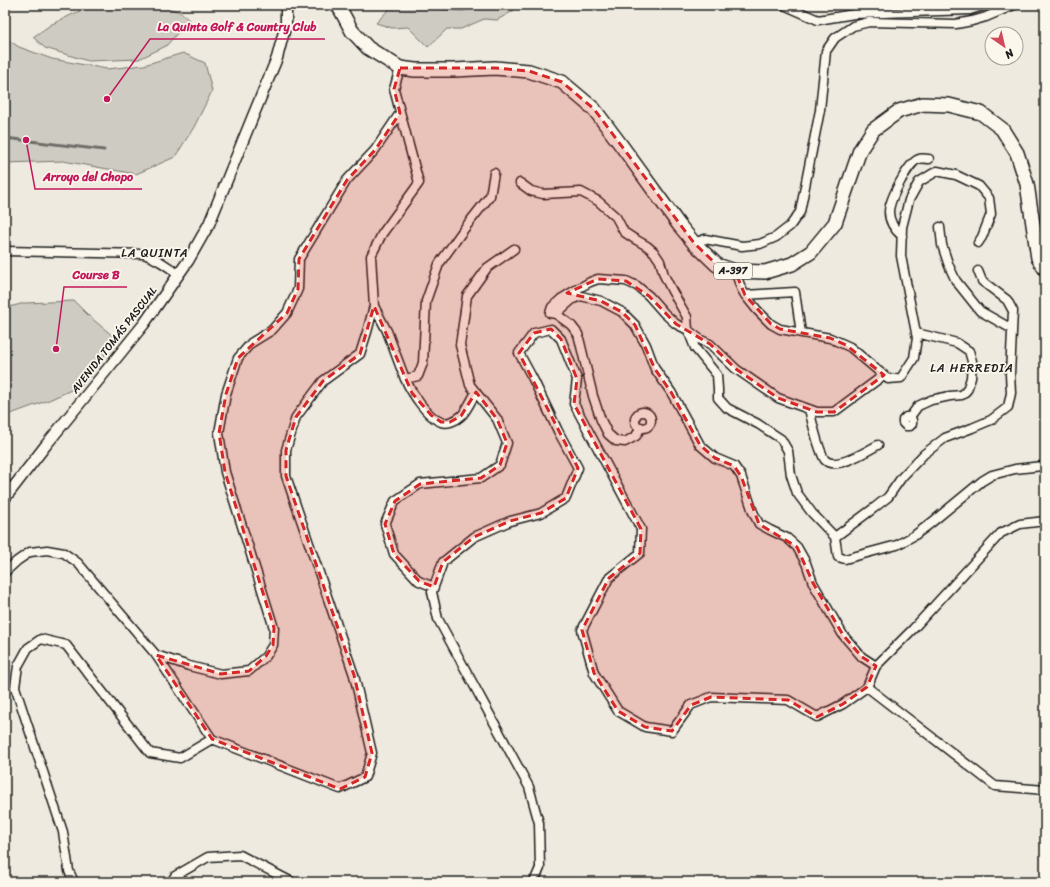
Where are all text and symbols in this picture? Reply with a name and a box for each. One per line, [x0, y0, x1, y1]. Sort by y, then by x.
callout: La Quinta Golf & Country Club [150, 15, 325, 39]
text: La Quinta Golf & Country Club [158, 16, 317, 38]
north arrow [984, 26, 1024, 66]
text: N [1001, 43, 1019, 64]
callout: Arroyo del Chopo [35, 165, 142, 189]
text: Arroyo del Chopo [42, 166, 134, 188]
district label: LA QUINTA [121, 242, 189, 264]
callout: Course B [64, 263, 127, 287]
road number: A-397 [714, 263, 752, 279]
text: Course B [72, 264, 120, 286]
street label: AVENIDA TOMÁS PASCUAL [65, 282, 163, 398]
district label: LA HERREDIA [930, 357, 1014, 379]

